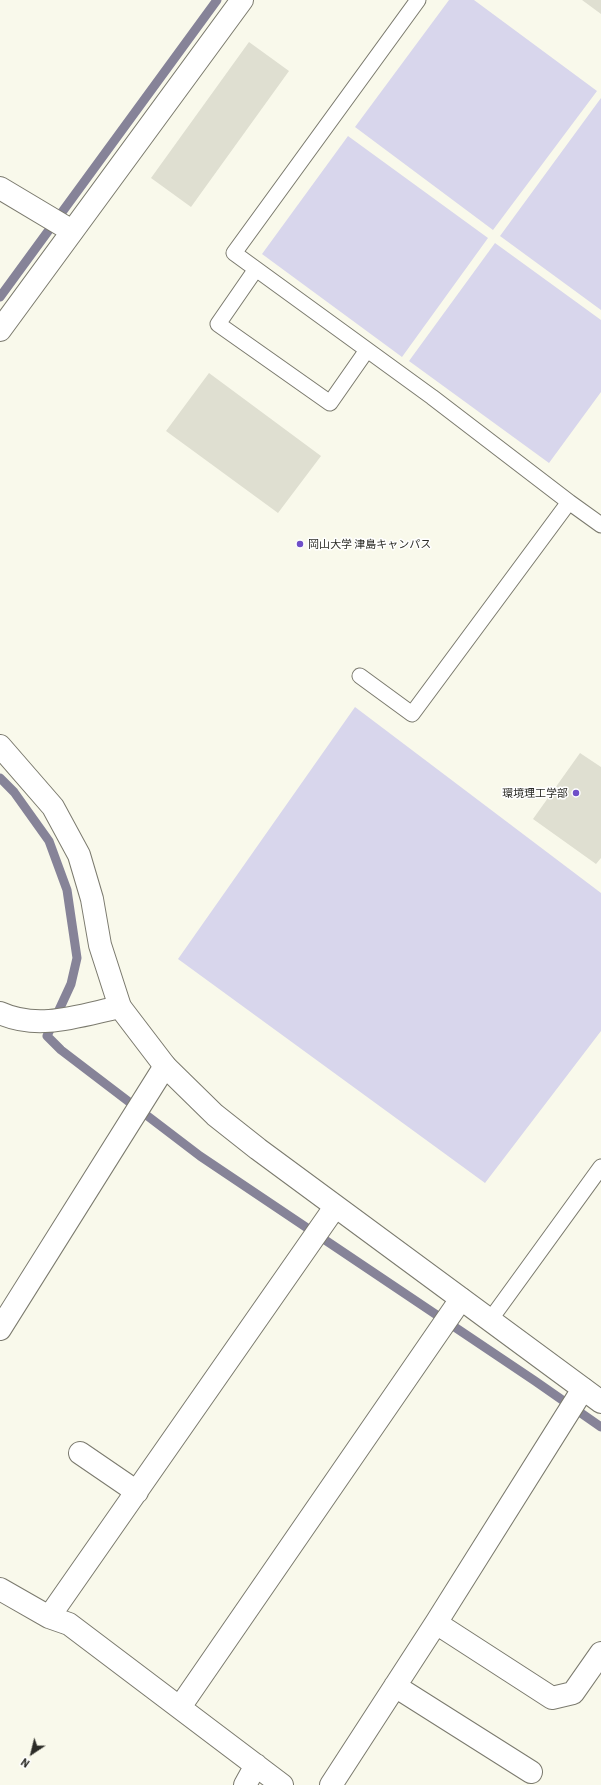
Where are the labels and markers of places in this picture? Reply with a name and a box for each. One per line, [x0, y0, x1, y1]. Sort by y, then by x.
place label: 岡山大学 津島キャンパス [308, 537, 431, 551]
marker: 岡山大学 津島キャンパス [295, 539, 305, 549]
place label: 環境理工学部 [502, 786, 568, 800]
marker: 環境理工学部 [571, 788, 581, 798]

